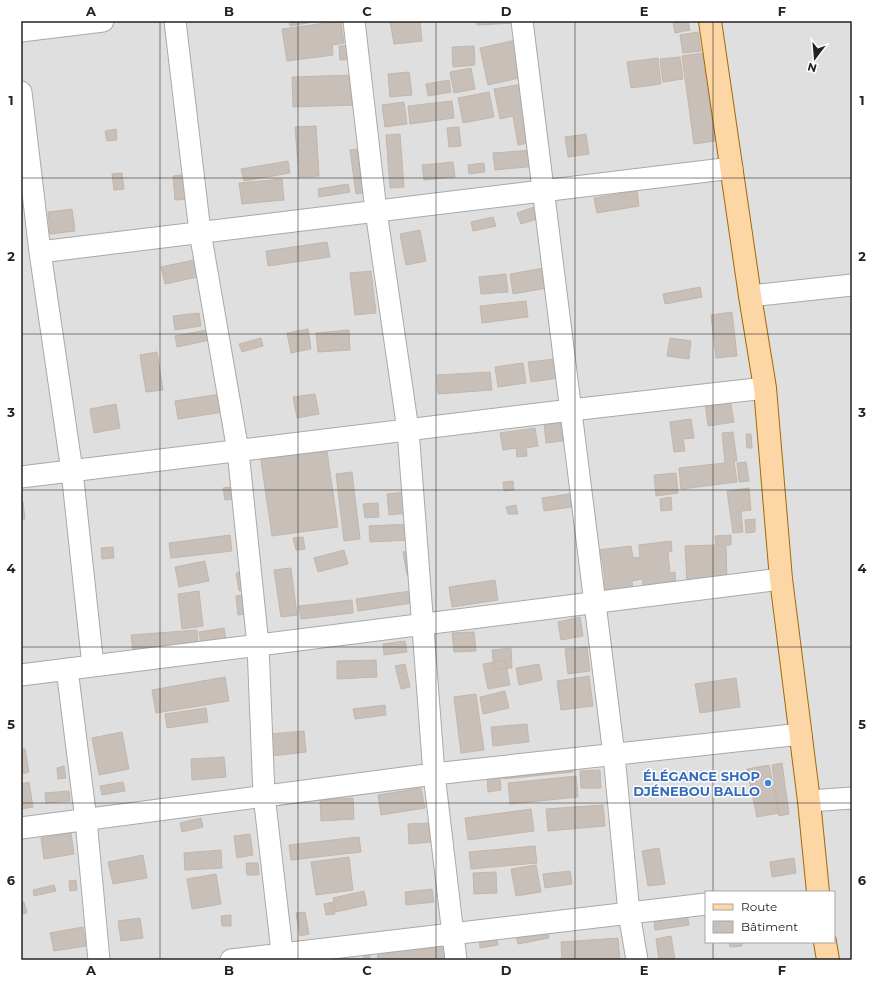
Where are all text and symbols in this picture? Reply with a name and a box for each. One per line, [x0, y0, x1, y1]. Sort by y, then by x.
text: A [85, 3, 97, 19]
text: B [224, 3, 234, 19]
text: C [362, 3, 372, 19]
text: D [501, 3, 512, 19]
text: E [640, 3, 649, 19]
text: F [778, 3, 786, 19]
north arrow [795, 38, 835, 78]
text: N [806, 60, 818, 76]
text: 1 [8, 92, 14, 108]
text: 1 [859, 92, 865, 108]
text: 2 [7, 248, 15, 264]
text: 2 [858, 248, 866, 264]
text: 3 [6, 404, 15, 420]
text: 3 [857, 404, 866, 420]
text: 4 [7, 560, 16, 576]
text: 4 [858, 560, 867, 576]
text: 5 [7, 716, 15, 732]
text: 5 [858, 716, 866, 732]
place label: ÉLÉGANCE SHOP DJÉNEBOU BALLO [633, 768, 760, 799]
marker: ÉLÉGANCE SHOP DJÉNEBOU BALLO [763, 778, 773, 788]
text: 6 [7, 872, 16, 888]
text: 6 [858, 872, 867, 888]
legend [705, 891, 835, 943]
text: Route [741, 899, 777, 914]
text: Bâtiment [741, 919, 798, 934]
text: A [85, 962, 97, 978]
text: B [224, 962, 234, 978]
text: C [362, 962, 372, 978]
text: D [501, 962, 512, 978]
text: E [640, 962, 649, 978]
text: F [778, 962, 786, 978]

